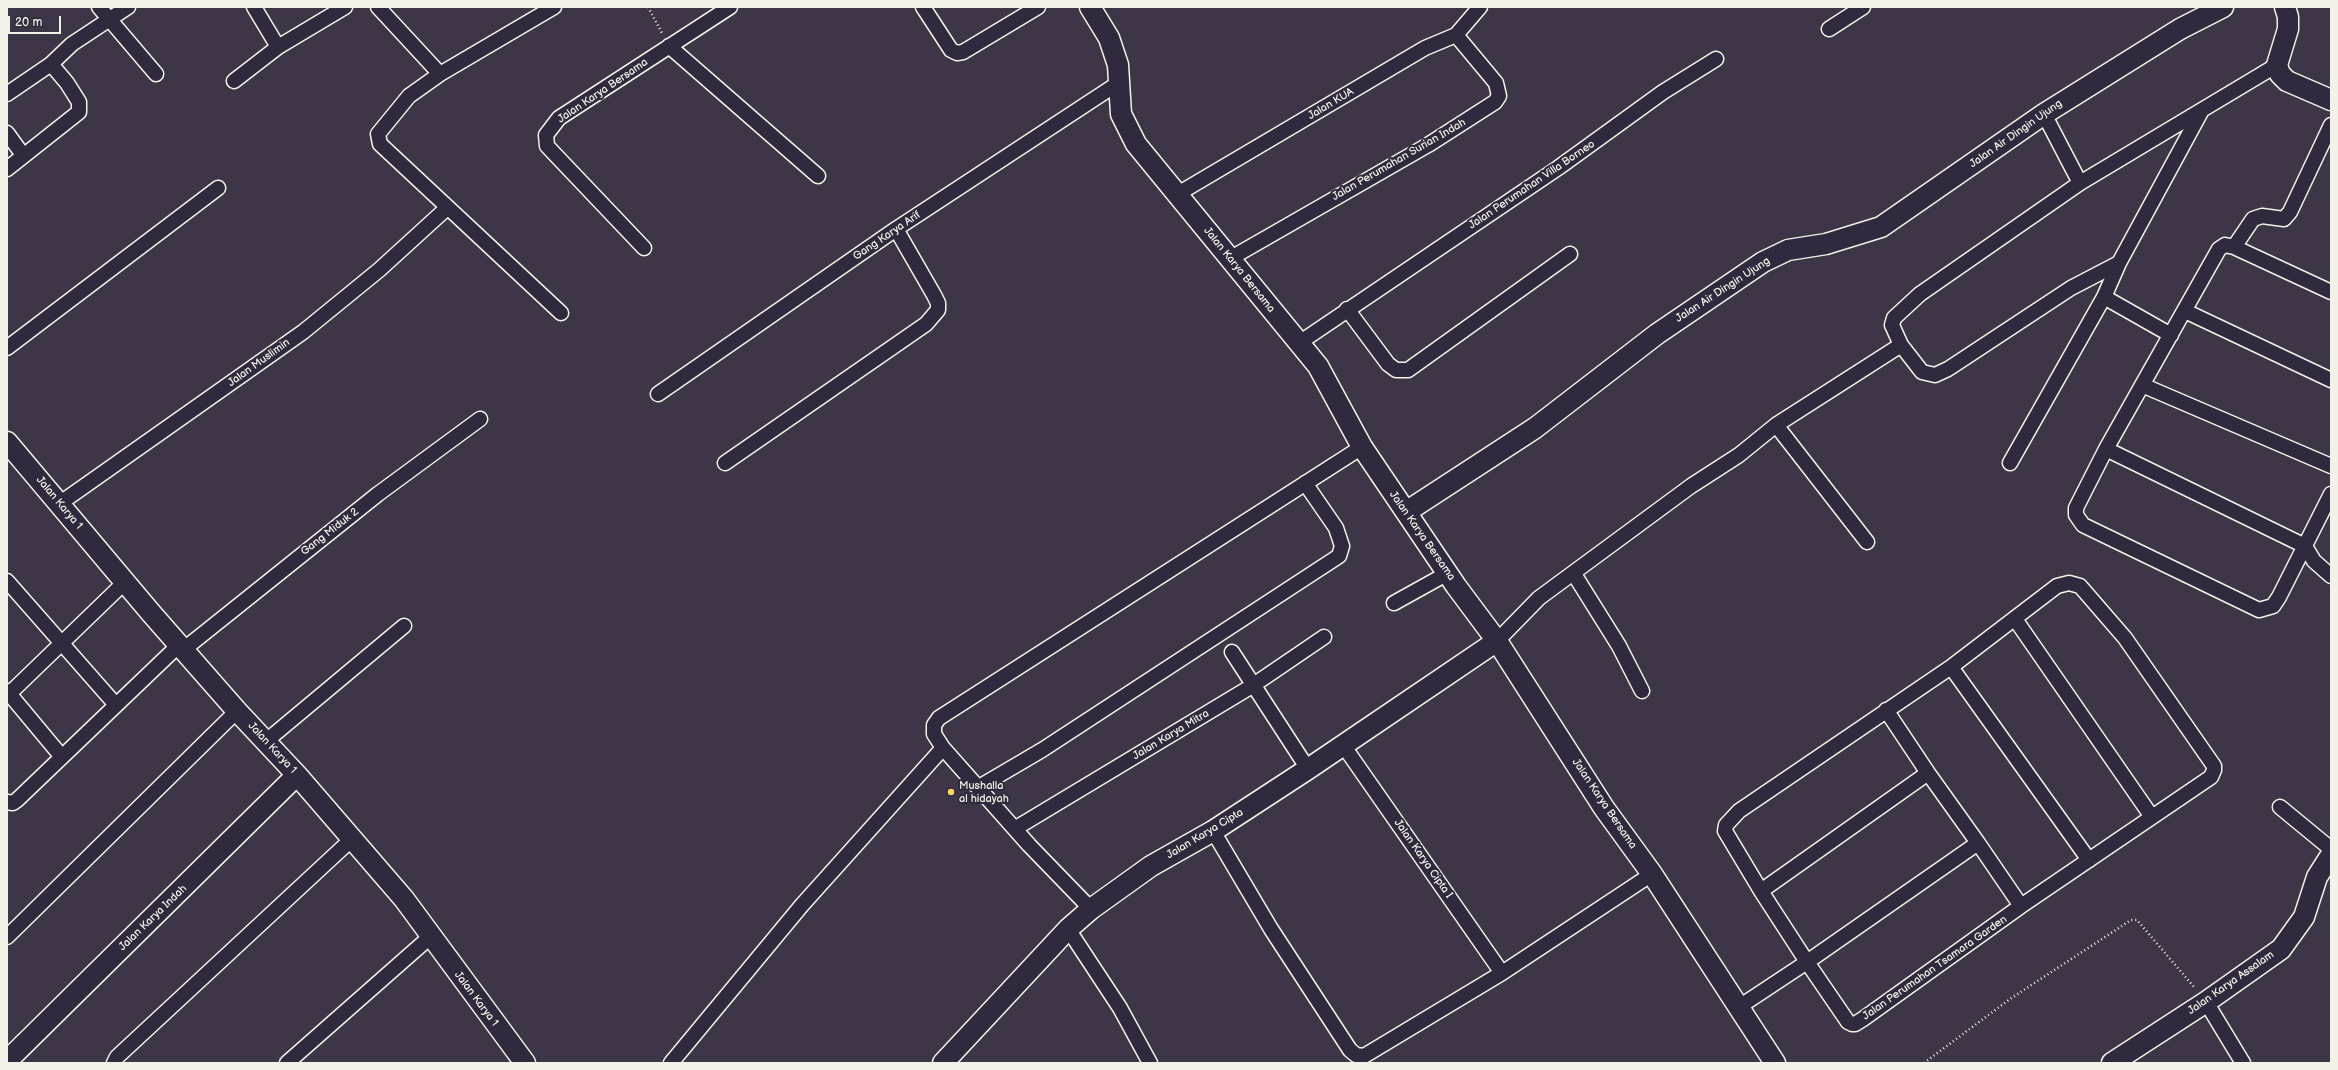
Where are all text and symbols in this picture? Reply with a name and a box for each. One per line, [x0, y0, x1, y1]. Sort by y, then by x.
scale bar [10, 8, 63, 34]
text: 20 m [15, 15, 42, 30]
street label: Jalan Karya Bersama [555, 56, 651, 126]
street label: Jalan KUA [1306, 85, 1356, 123]
street label: Jalan Air Dingin Ujung [1967, 97, 2065, 171]
street label: Jalan Perumahan Surian Indah [1330, 116, 1468, 204]
street label: Jalan Perumahan Villa Borneo [1466, 138, 1598, 232]
street label: Gang Karya Arif [851, 209, 923, 263]
street label: Jalan Karya Bersama [1200, 225, 1278, 315]
street label: Jalan Air Dingin Ujung [1673, 255, 1773, 325]
street label: Jalan Muslimin [225, 336, 293, 390]
street label: Jalan Karya 1 [33, 474, 85, 532]
street label: Jalan Karya Bersama [1386, 489, 1458, 583]
street label: Gang Miduk 2 [299, 505, 361, 559]
street label: Jalan Karya Mitra [1131, 707, 1211, 763]
street label: Jalan Karya 1 [245, 720, 299, 776]
street label: Jalan Karya Bersama [1569, 756, 1639, 852]
place label: Mushalla al hidayah [959, 779, 1009, 805]
marker: Mushalla al hidayah [946, 787, 956, 797]
street label: Jalan Karya Cipta [1164, 806, 1246, 862]
street label: Jalan Karya Cipta I [1391, 817, 1455, 901]
street label: Jalan Karya Indah [116, 882, 190, 954]
street label: Jalan Perumahan Tsamara Garden [1860, 913, 2010, 1023]
street label: Jalan Karya Assalam [2185, 948, 2277, 1018]
street label: Jalan Karya 1 [451, 969, 501, 1029]

